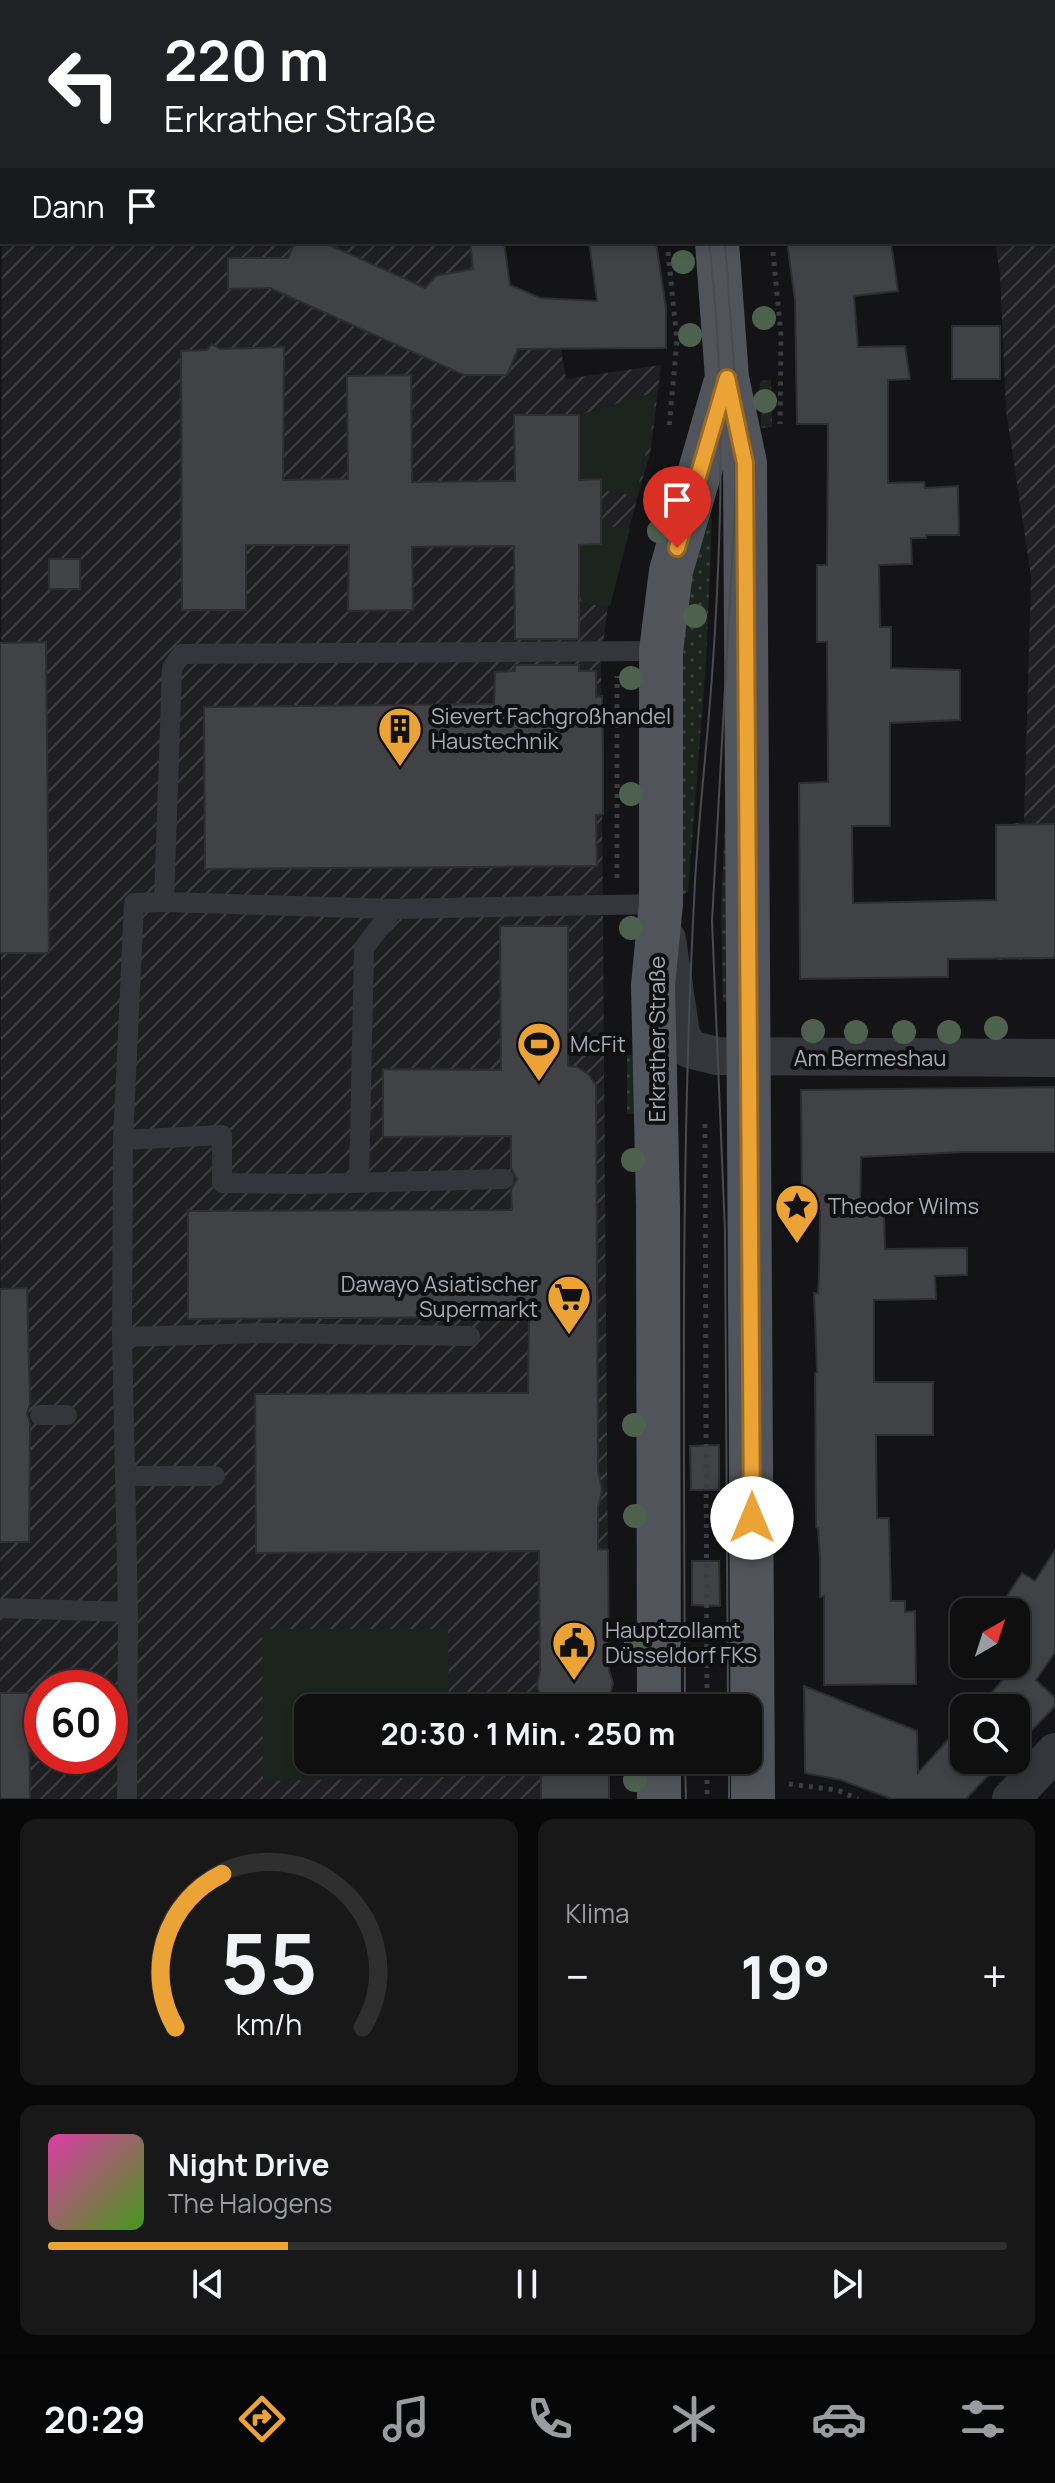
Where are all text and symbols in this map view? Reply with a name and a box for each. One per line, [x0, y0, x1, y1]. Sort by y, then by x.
text: 220 m [164, 21, 329, 98]
icon: left [32, 32, 136, 136]
text: Erkrather Straße [164, 94, 436, 143]
icon: arrive [120, 184, 164, 228]
text: Dann [32, 186, 104, 227]
pin [643, 466, 711, 548]
icon: arrive [655, 478, 699, 522]
place label: Sievert Fachgroßhandel Haustechnik [431, 701, 671, 756]
building icon: Sievert Fachgroßhandel Haustechnik [376, 705, 424, 768]
street label: Erkrather Straße [642, 956, 672, 1122]
sports icon: McFit [515, 1020, 563, 1083]
place label: McFit [570, 1029, 626, 1059]
street label: Am Bermeshau [794, 1043, 946, 1073]
place icon: Theodor Wilms [773, 1182, 821, 1245]
place label: Theodor Wilms [828, 1191, 979, 1221]
place label: Dawayo Asiatischer Supermarkt [341, 1269, 538, 1324]
supermarket icon: Dawayo Asiatischer Supermarkt [545, 1273, 593, 1336]
position arrow [710, 1476, 794, 1560]
north arrow [950, 1598, 1030, 1678]
map controls [950, 1598, 1030, 1774]
place label: Hauptzollamt Düsseldorf FKS [605, 1615, 757, 1670]
public building icon: Hauptzollamt Düsseldorf FKS [550, 1619, 598, 1682]
speed limit sign: 60 [24, 1670, 128, 1774]
button: search [950, 1694, 1030, 1774]
text: 20:30 · 1 Min. · 250 m [381, 1713, 675, 1754]
text: Klima [566, 1895, 630, 1931]
text: 55 [220, 1905, 318, 2019]
text: 19° [740, 1935, 831, 2017]
text: − [566, 1946, 589, 2006]
text: + [982, 1946, 1007, 2006]
text: km/h [236, 2005, 302, 2044]
text: Night Drive [168, 2144, 330, 2185]
text: The Halogens [168, 2185, 332, 2221]
icon: previous [186, 2262, 230, 2306]
icon: pause [505, 2262, 549, 2306]
icon: next [825, 2262, 869, 2306]
icon: directions [234, 2391, 290, 2447]
icon: music [378, 2391, 434, 2447]
icon: phone [522, 2391, 578, 2447]
icon: climate [666, 2391, 722, 2447]
icon: car [811, 2391, 867, 2447]
icon: filters [955, 2391, 1011, 2447]
text: 20:29 [44, 2395, 145, 2444]

